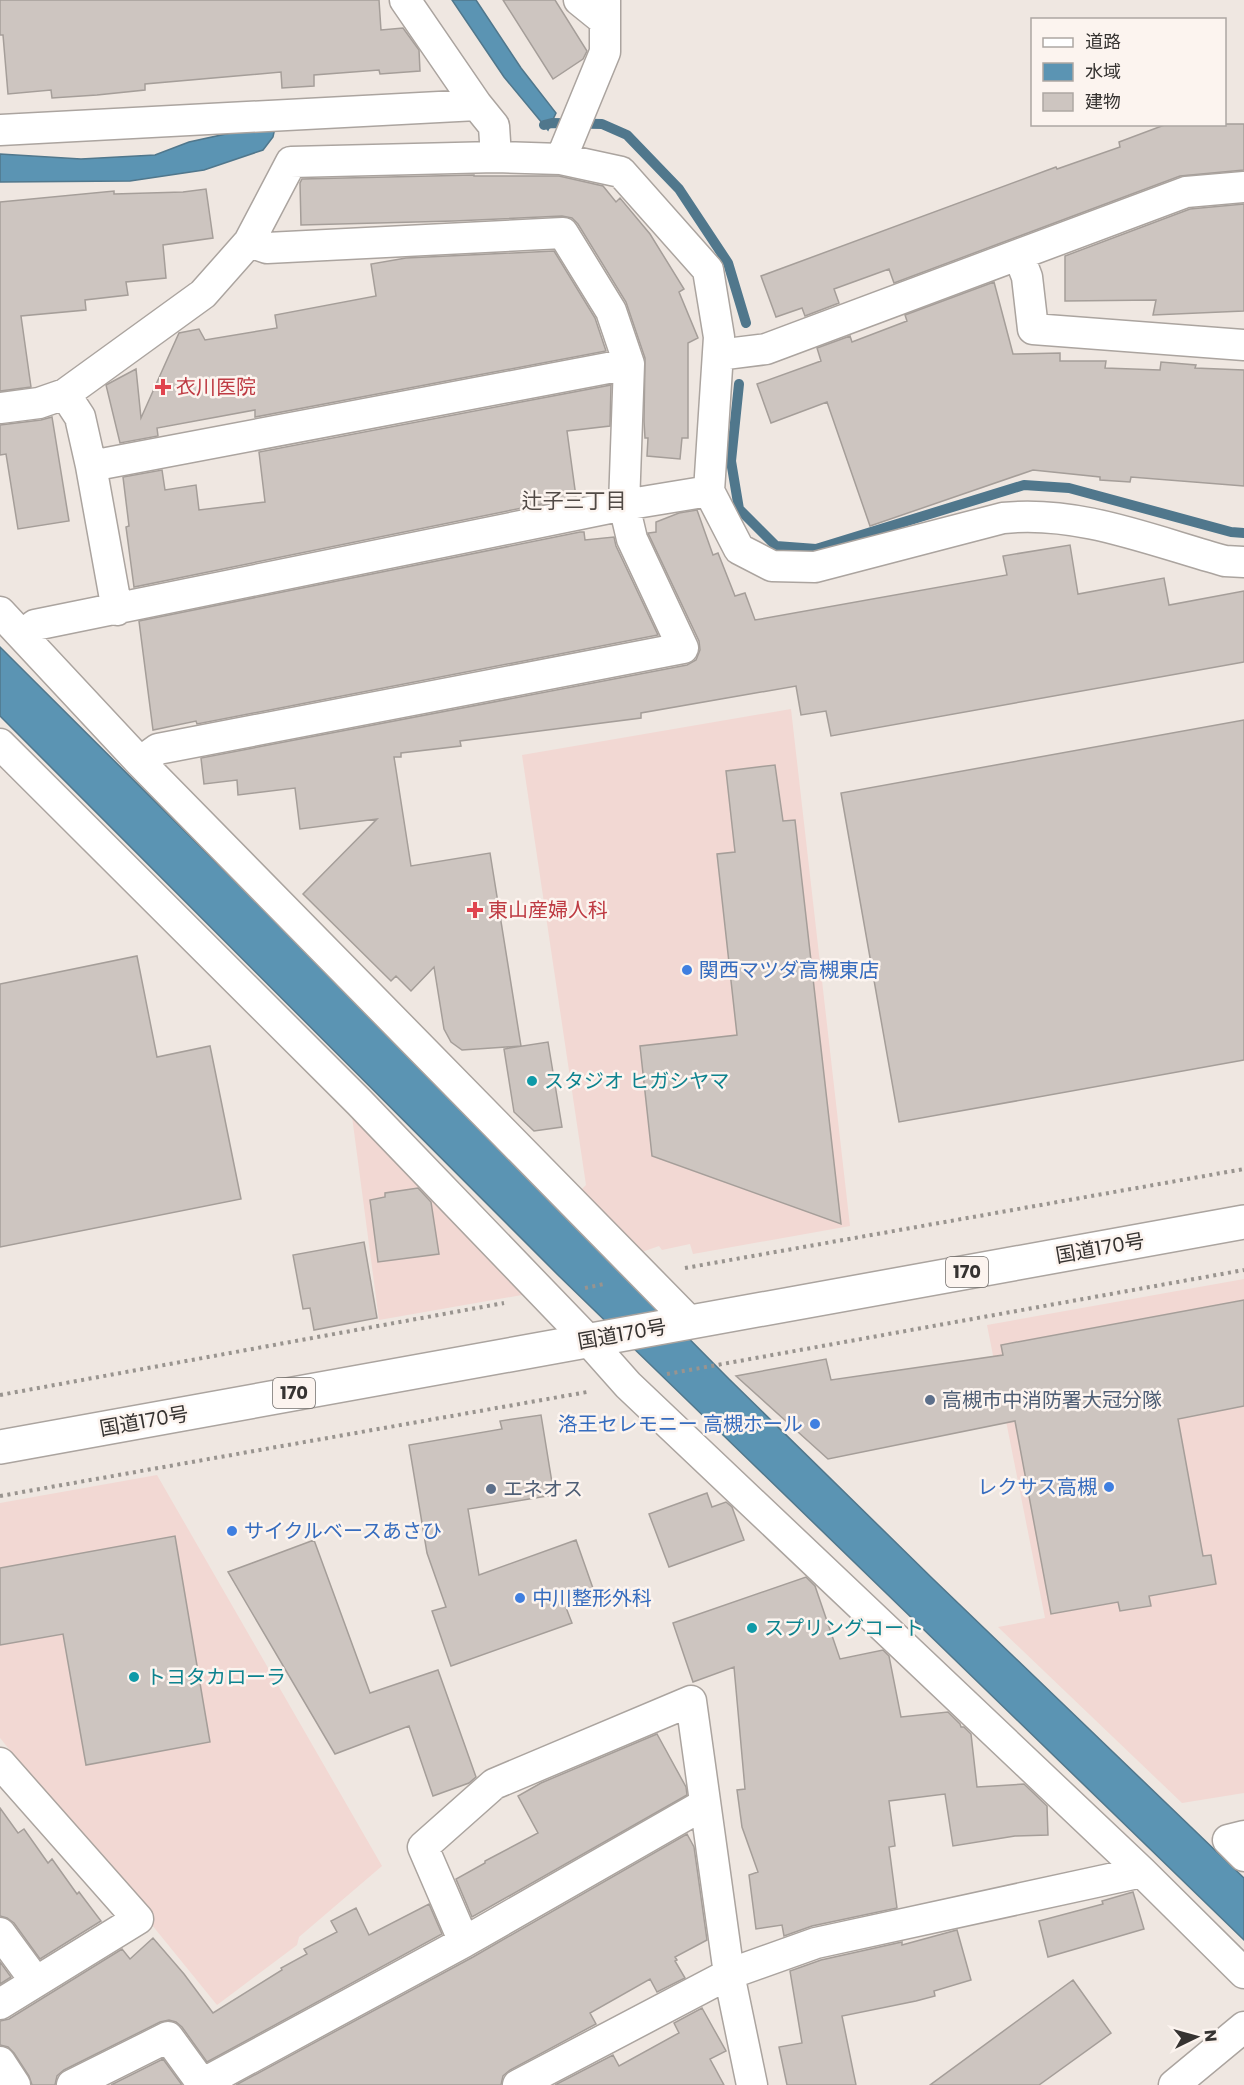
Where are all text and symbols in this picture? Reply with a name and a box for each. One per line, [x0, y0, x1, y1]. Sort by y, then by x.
legend [1031, 18, 1226, 126]
text: 道路 [1085, 29, 1121, 54]
text: 水域 [1085, 59, 1121, 84]
text: 建物 [1085, 89, 1121, 114]
place label: 衣川医院 [176, 373, 256, 401]
marker: 衣川医院 [154, 378, 172, 396]
district label: 辻子三丁目 [522, 486, 627, 515]
place label: 東山産婦人科 [488, 896, 608, 924]
marker: 東山産婦人科 [466, 901, 484, 919]
place label: 関西マツダ高槻東店 [699, 956, 879, 984]
marker: 関西マツダ高槻東店 [680, 963, 694, 977]
place label: スタジオ ヒガシヤマ [544, 1067, 729, 1095]
marker: スタジオ ヒガシヤマ [525, 1074, 539, 1088]
street label: 国道170号 [1053, 1226, 1147, 1270]
road number: 170 [946, 1257, 988, 1287]
street label: 国道170号 [575, 1312, 669, 1356]
road number: 170 [273, 1378, 315, 1408]
place label: 高槻市中消防署大冠分隊 [942, 1386, 1162, 1414]
marker: 高槻市中消防署大冠分隊 [923, 1393, 937, 1407]
street label: 国道170号 [97, 1399, 191, 1443]
place label: 洛王セレモニー 高槻ホール [558, 1410, 803, 1438]
marker: 洛王セレモニー 高槻ホール [808, 1417, 822, 1431]
place label: レクサス高槻 [977, 1473, 1097, 1501]
place label: エネオス [503, 1475, 583, 1503]
marker: レクサス高槻 [1102, 1480, 1116, 1494]
marker: エネオス [484, 1482, 498, 1496]
place label: サイクルベースあさひ [244, 1517, 442, 1545]
marker: サイクルベースあさひ [225, 1524, 239, 1538]
place label: 中川整形外科 [532, 1584, 652, 1612]
marker: 中川整形外科 [513, 1591, 527, 1605]
place label: スプリングコート [764, 1614, 924, 1642]
marker: スプリングコート [745, 1621, 759, 1635]
place label: トヨタカローラ [146, 1663, 286, 1691]
marker: トヨタカローラ [127, 1670, 141, 1684]
north arrow [1166, 2007, 1226, 2067]
text: N [1198, 2029, 1222, 2043]

